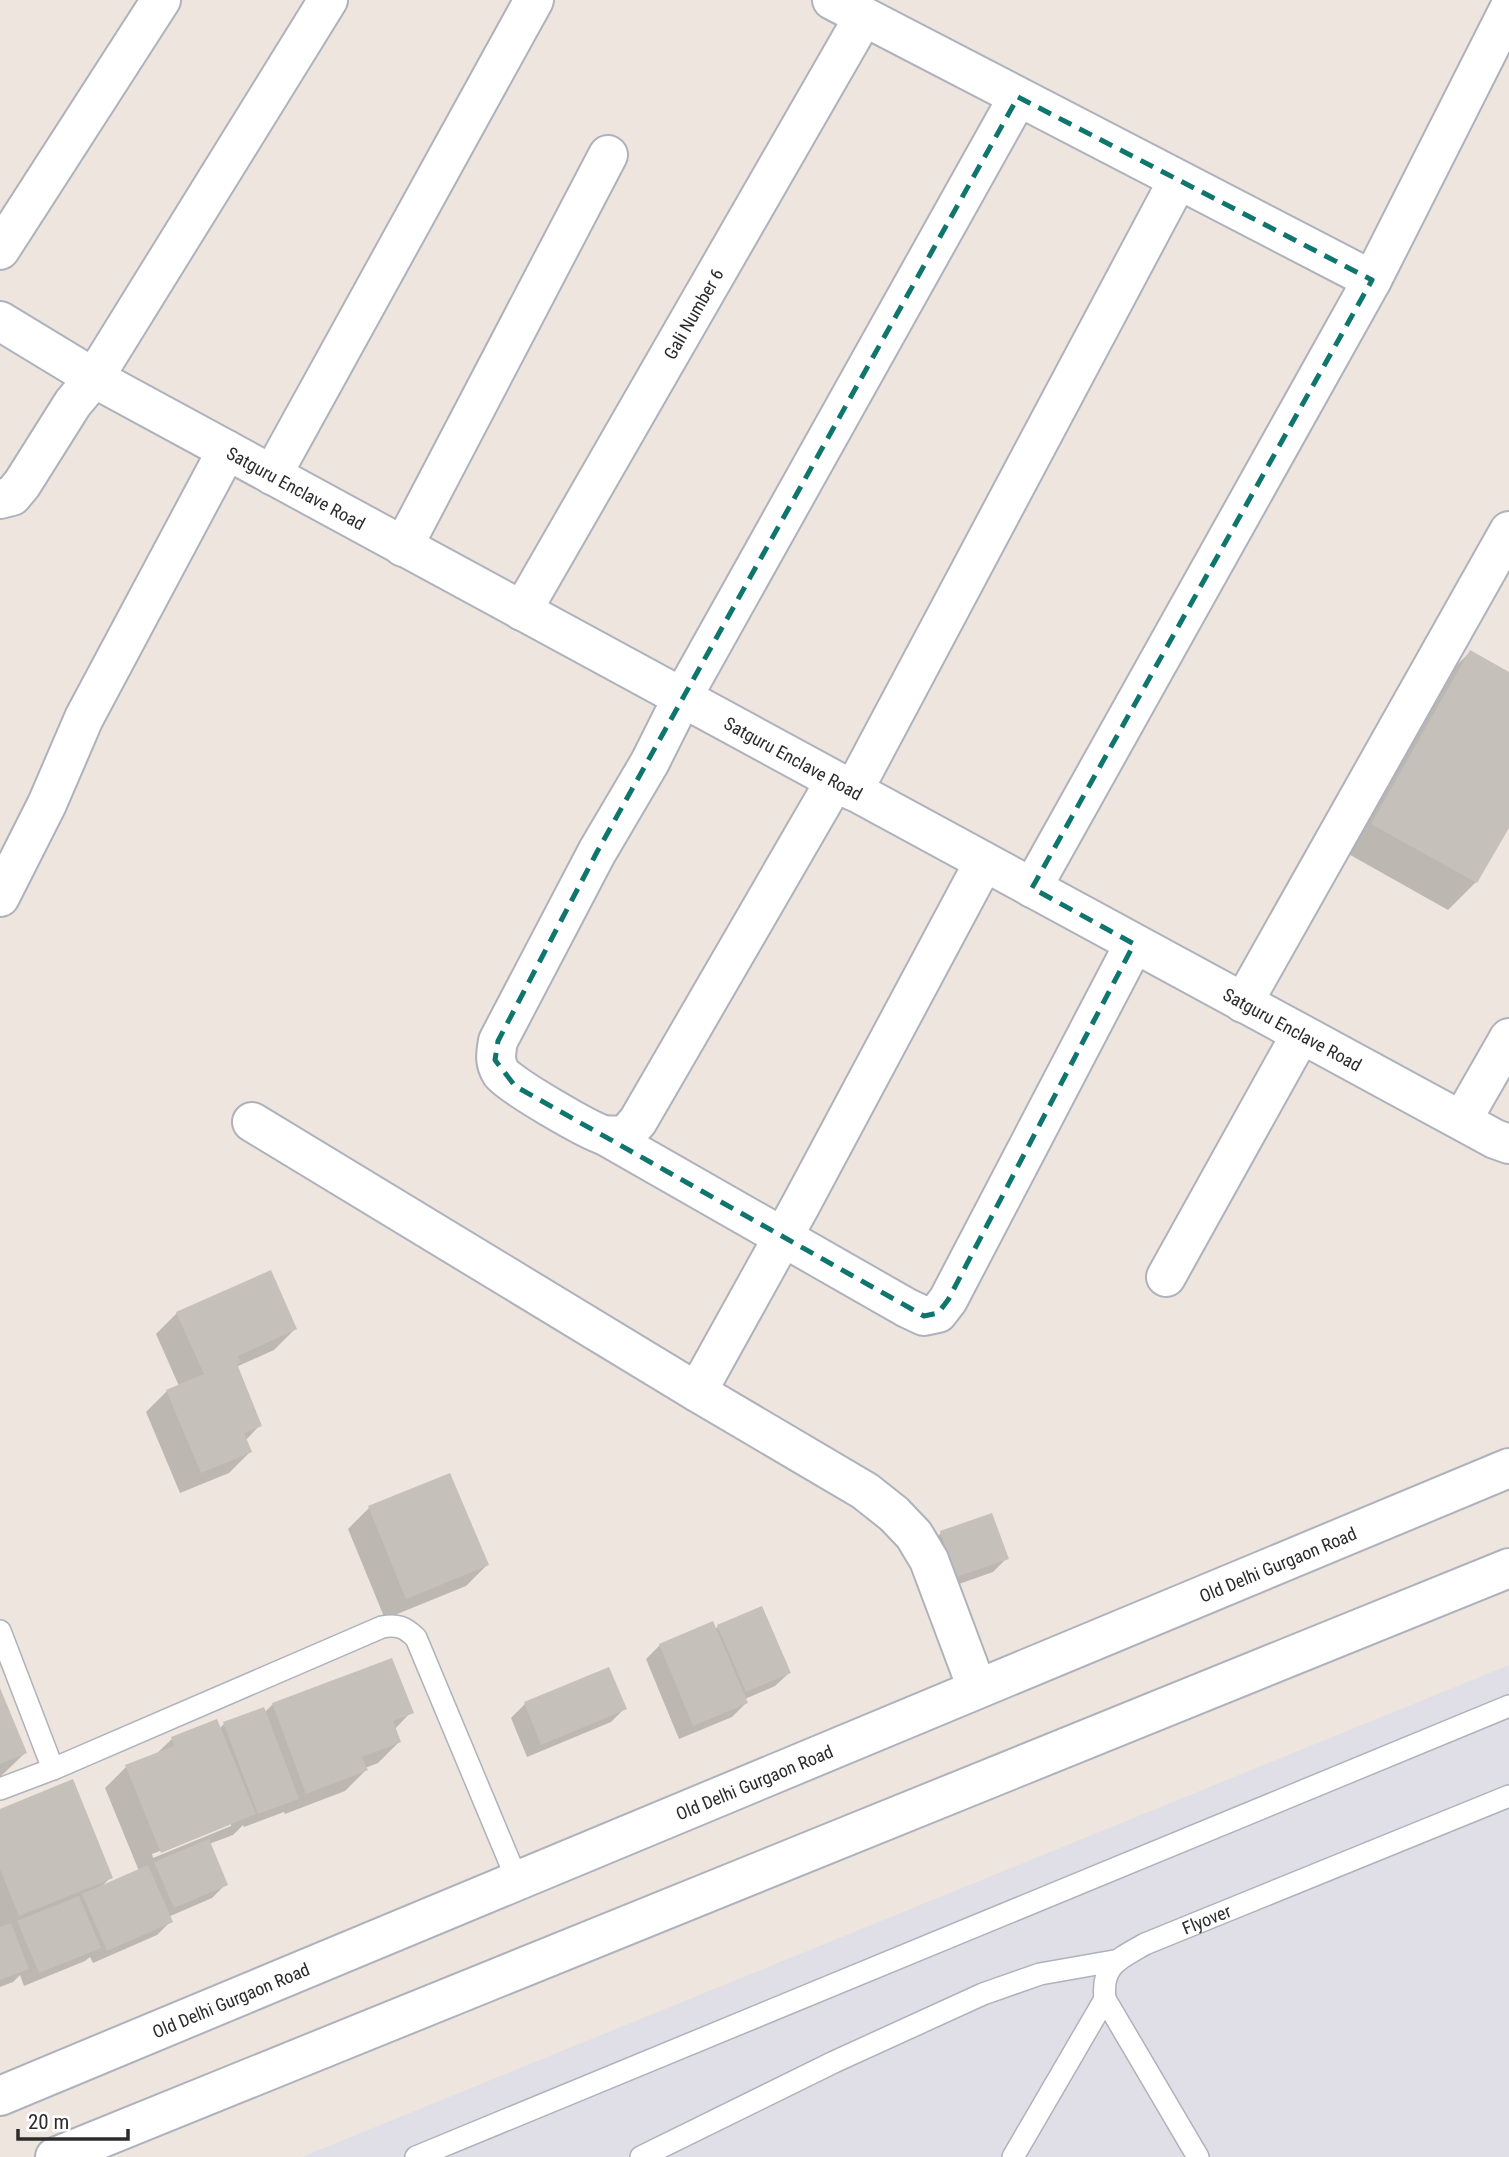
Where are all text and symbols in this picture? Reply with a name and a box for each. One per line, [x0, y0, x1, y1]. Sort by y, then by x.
street label: Gali Number 6 [659, 265, 727, 363]
street label: Satguru Enclave Road [223, 442, 369, 534]
street label: Satguru Enclave Road [721, 712, 866, 804]
street label: Satguru Enclave Road [1220, 983, 1365, 1075]
street label: Old Delhi Gurgaon Road [1196, 1522, 1359, 1606]
street label: Old Delhi Gurgaon Road [673, 1740, 836, 1824]
street label: Flyover [1179, 1900, 1234, 1938]
street label: Old Delhi Gurgaon Road [149, 1958, 312, 2042]
scale bar [18, 2098, 128, 2142]
text: 20 m [28, 2110, 69, 2134]

